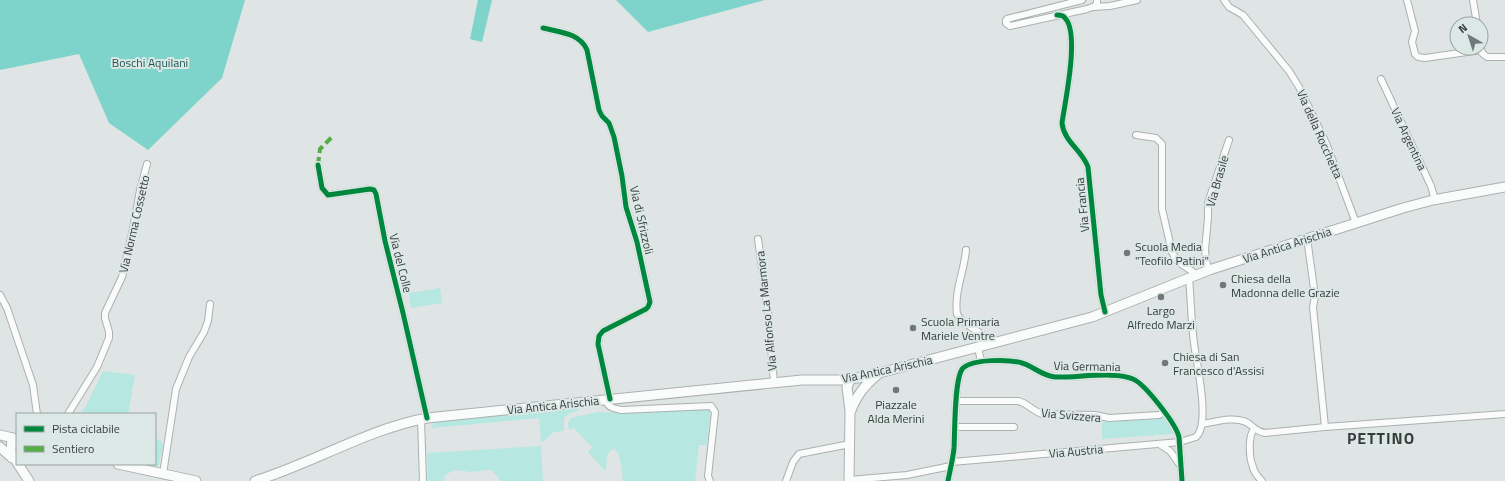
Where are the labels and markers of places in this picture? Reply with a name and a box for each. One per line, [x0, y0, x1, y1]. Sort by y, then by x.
place label: Scuola Media "Teofilo Patini" [1135, 237, 1209, 270]
marker: Scuola Media "Teofilo Patini" [1122, 248, 1132, 258]
place label: Chiesa della Madonna delle Grazie [1231, 269, 1340, 302]
marker: Chiesa della Madonna delle Grazie [1218, 280, 1228, 290]
marker: Largo Alfredo Marzi [1156, 292, 1166, 302]
place label: Largo Alfredo Marzi [1127, 301, 1195, 334]
place label: Scuola Primaria Mariele Ventre [921, 312, 1000, 345]
marker: Scuola Primaria Mariele Ventre [908, 323, 918, 333]
place label: Chiesa di San Francesco d'Assisi [1173, 347, 1264, 380]
marker: Chiesa di San Francesco d'Assisi [1160, 358, 1170, 368]
marker: Piazzale Alda Merini [891, 385, 901, 395]
place label: Piazzale Alda Merini [868, 395, 924, 428]

